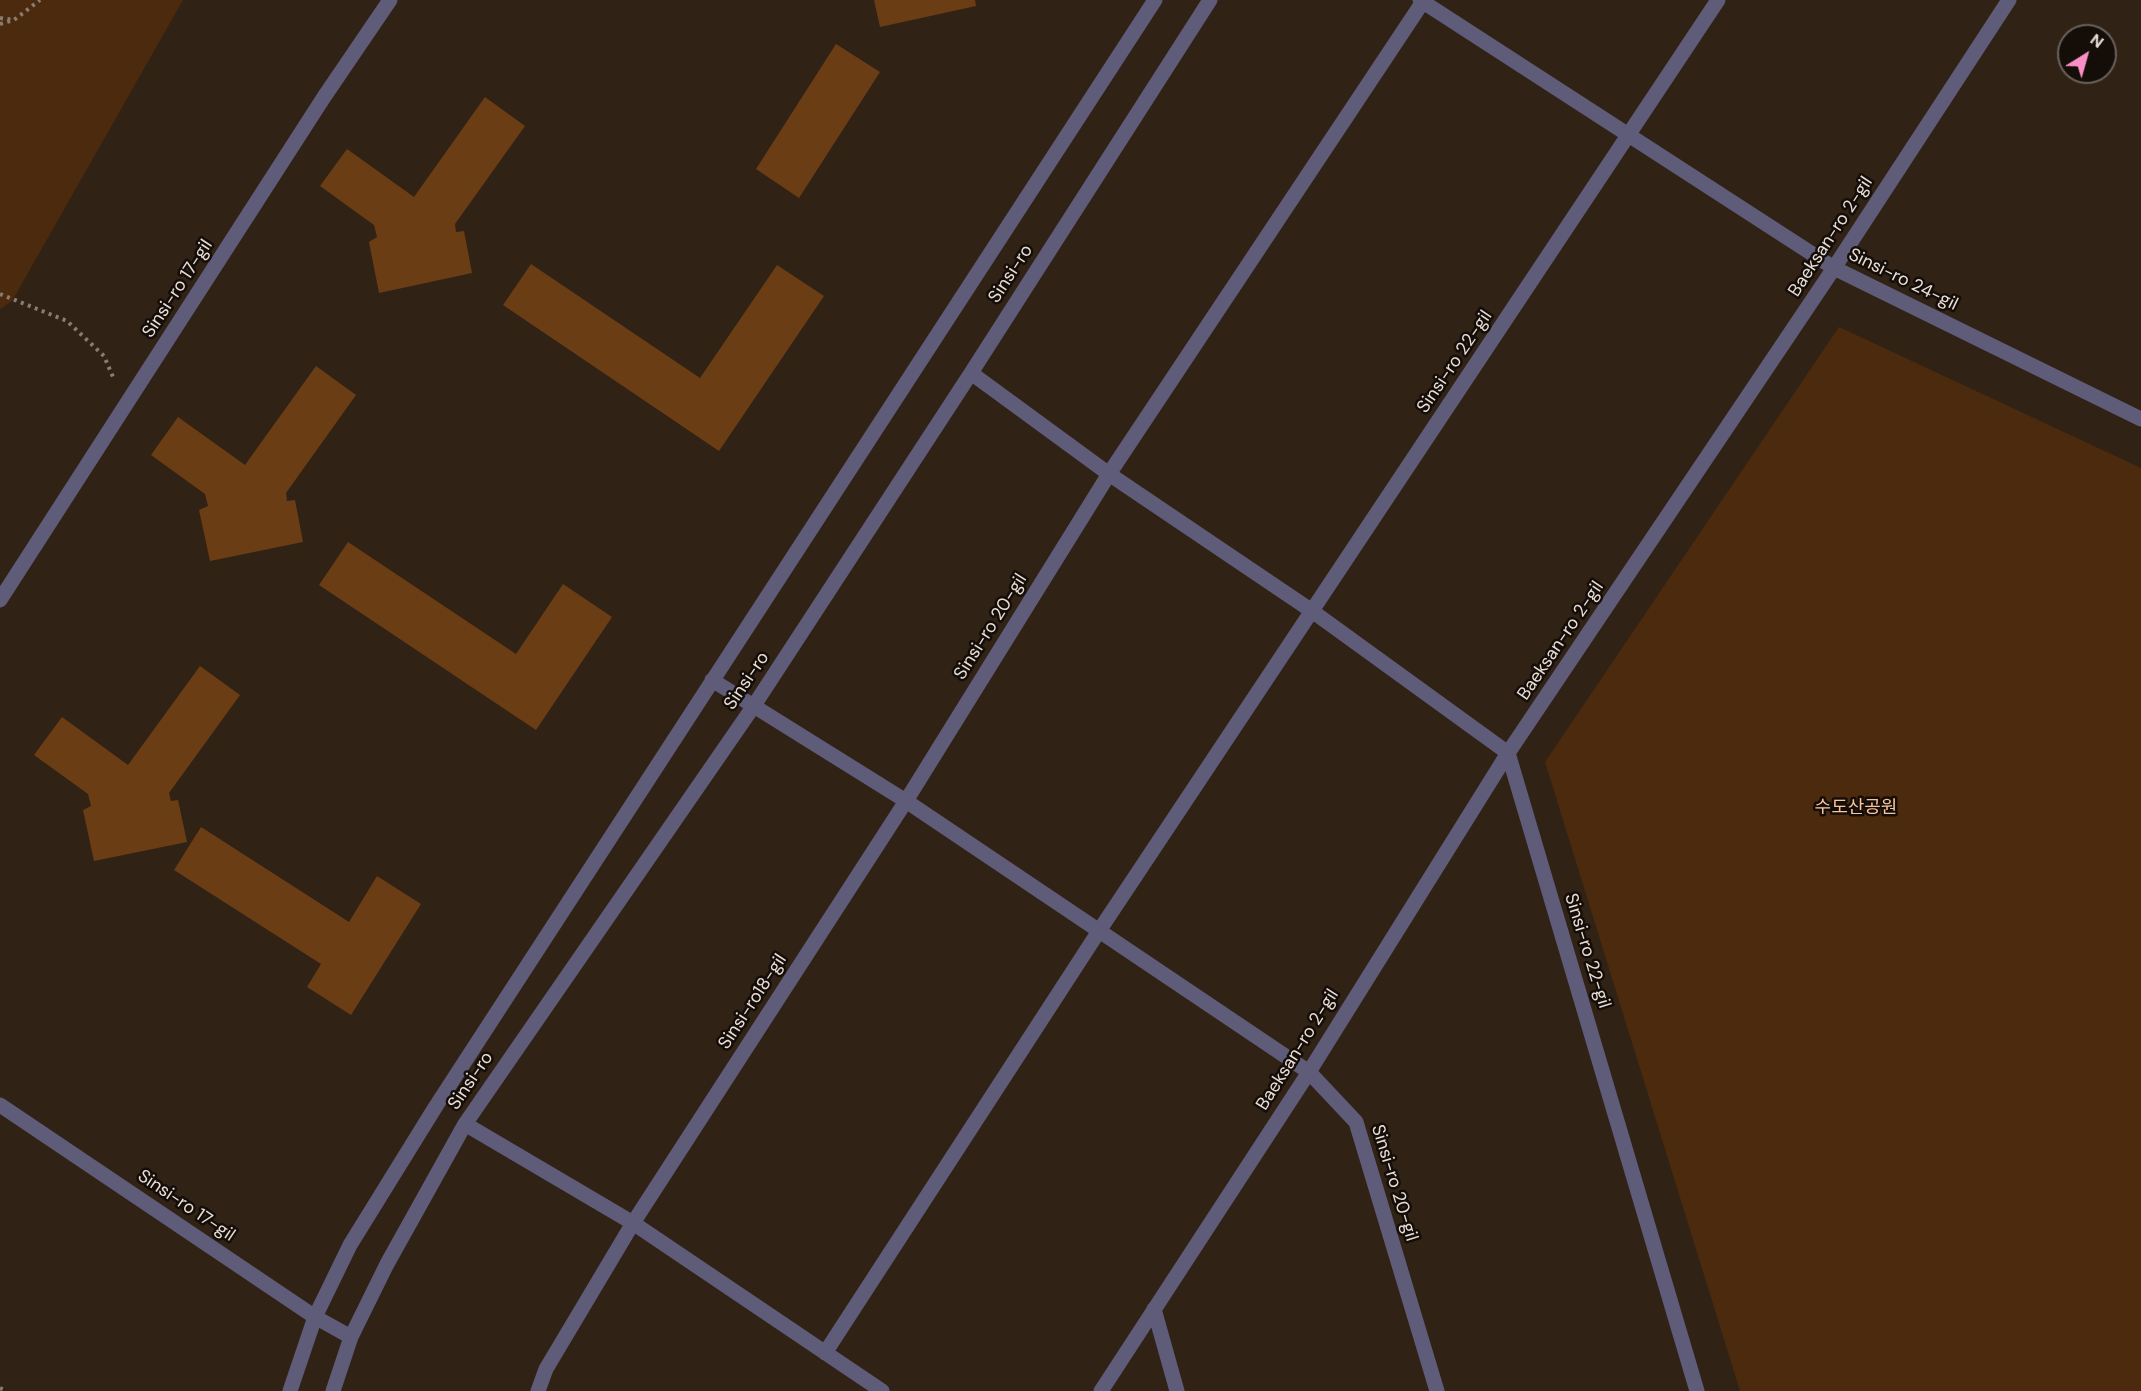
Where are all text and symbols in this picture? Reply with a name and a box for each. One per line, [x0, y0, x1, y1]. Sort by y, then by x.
north arrow [2057, 24, 2117, 84]
text: N [2086, 29, 2108, 53]
street label: Baeksan-ro 2-gil [1784, 173, 1878, 301]
street label: Sinsi-ro 17-gil [138, 236, 218, 342]
street label: Sinsi-ro [984, 241, 1038, 307]
street label: Sinsi-ro 24-gil [1845, 244, 1961, 316]
street label: Sinsi-ro 22-gil [1413, 307, 1497, 417]
street label: Sinsi-ro 20-gil [950, 570, 1032, 684]
street label: Baeksan-ro 2-gil [1513, 578, 1609, 704]
street label: Sinsi-ro [720, 648, 774, 714]
park label: 수도산공원 [1815, 797, 1897, 819]
street label: Sinsi-ro 22-gil [1559, 891, 1615, 1011]
street label: Sinsi-ro18-gil [714, 950, 792, 1054]
street label: Baeksan-ro 2-gil [1252, 986, 1344, 1114]
street label: Sinsi-ro [444, 1048, 498, 1114]
street label: Sinsi-ro 20-gil [1366, 1122, 1422, 1244]
street label: Sinsi-ro 17-gil [133, 1166, 239, 1246]

